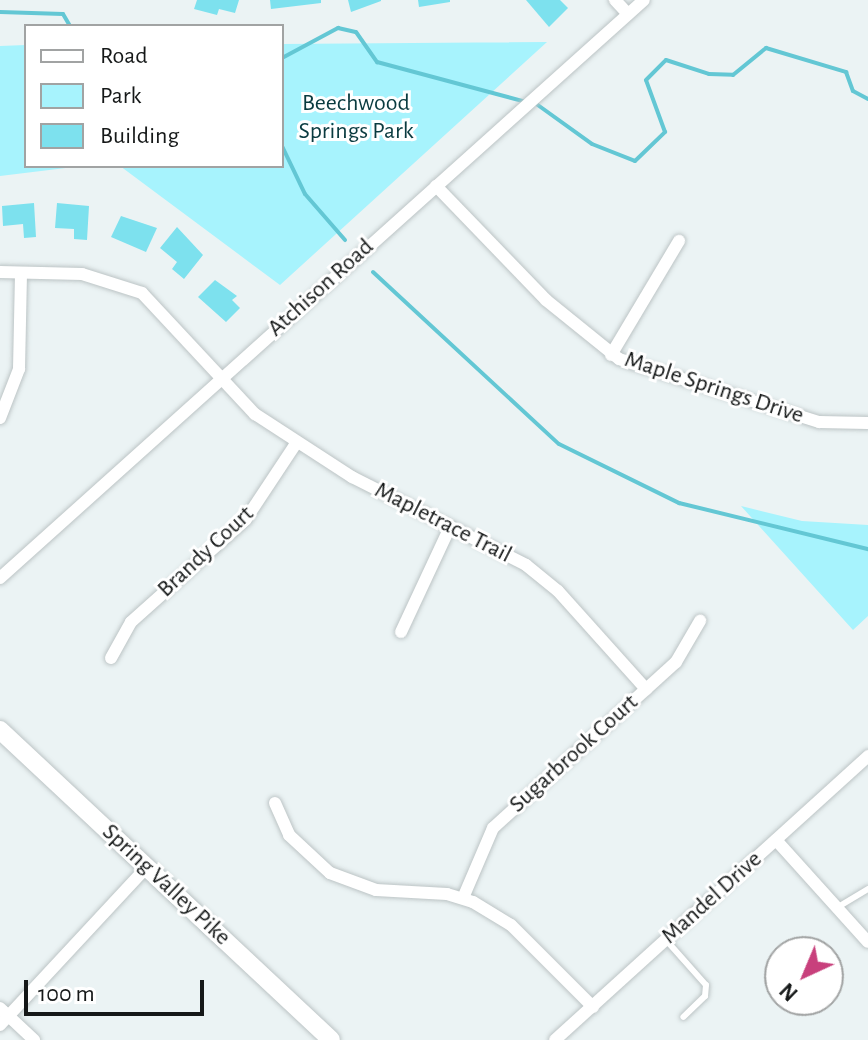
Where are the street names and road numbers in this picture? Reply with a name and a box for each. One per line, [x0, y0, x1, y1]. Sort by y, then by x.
street label: Atchison Road [262, 233, 380, 343]
street label: Maple Springs Drive [621, 345, 807, 431]
street label: Mapletrace Trail [370, 476, 516, 570]
street label: Brandy Court [152, 500, 260, 604]
street label: Sugarbrook Court [504, 689, 644, 819]
street label: Spring Valley Pike [96, 818, 236, 952]
street label: Mandel Drive [656, 845, 768, 951]

